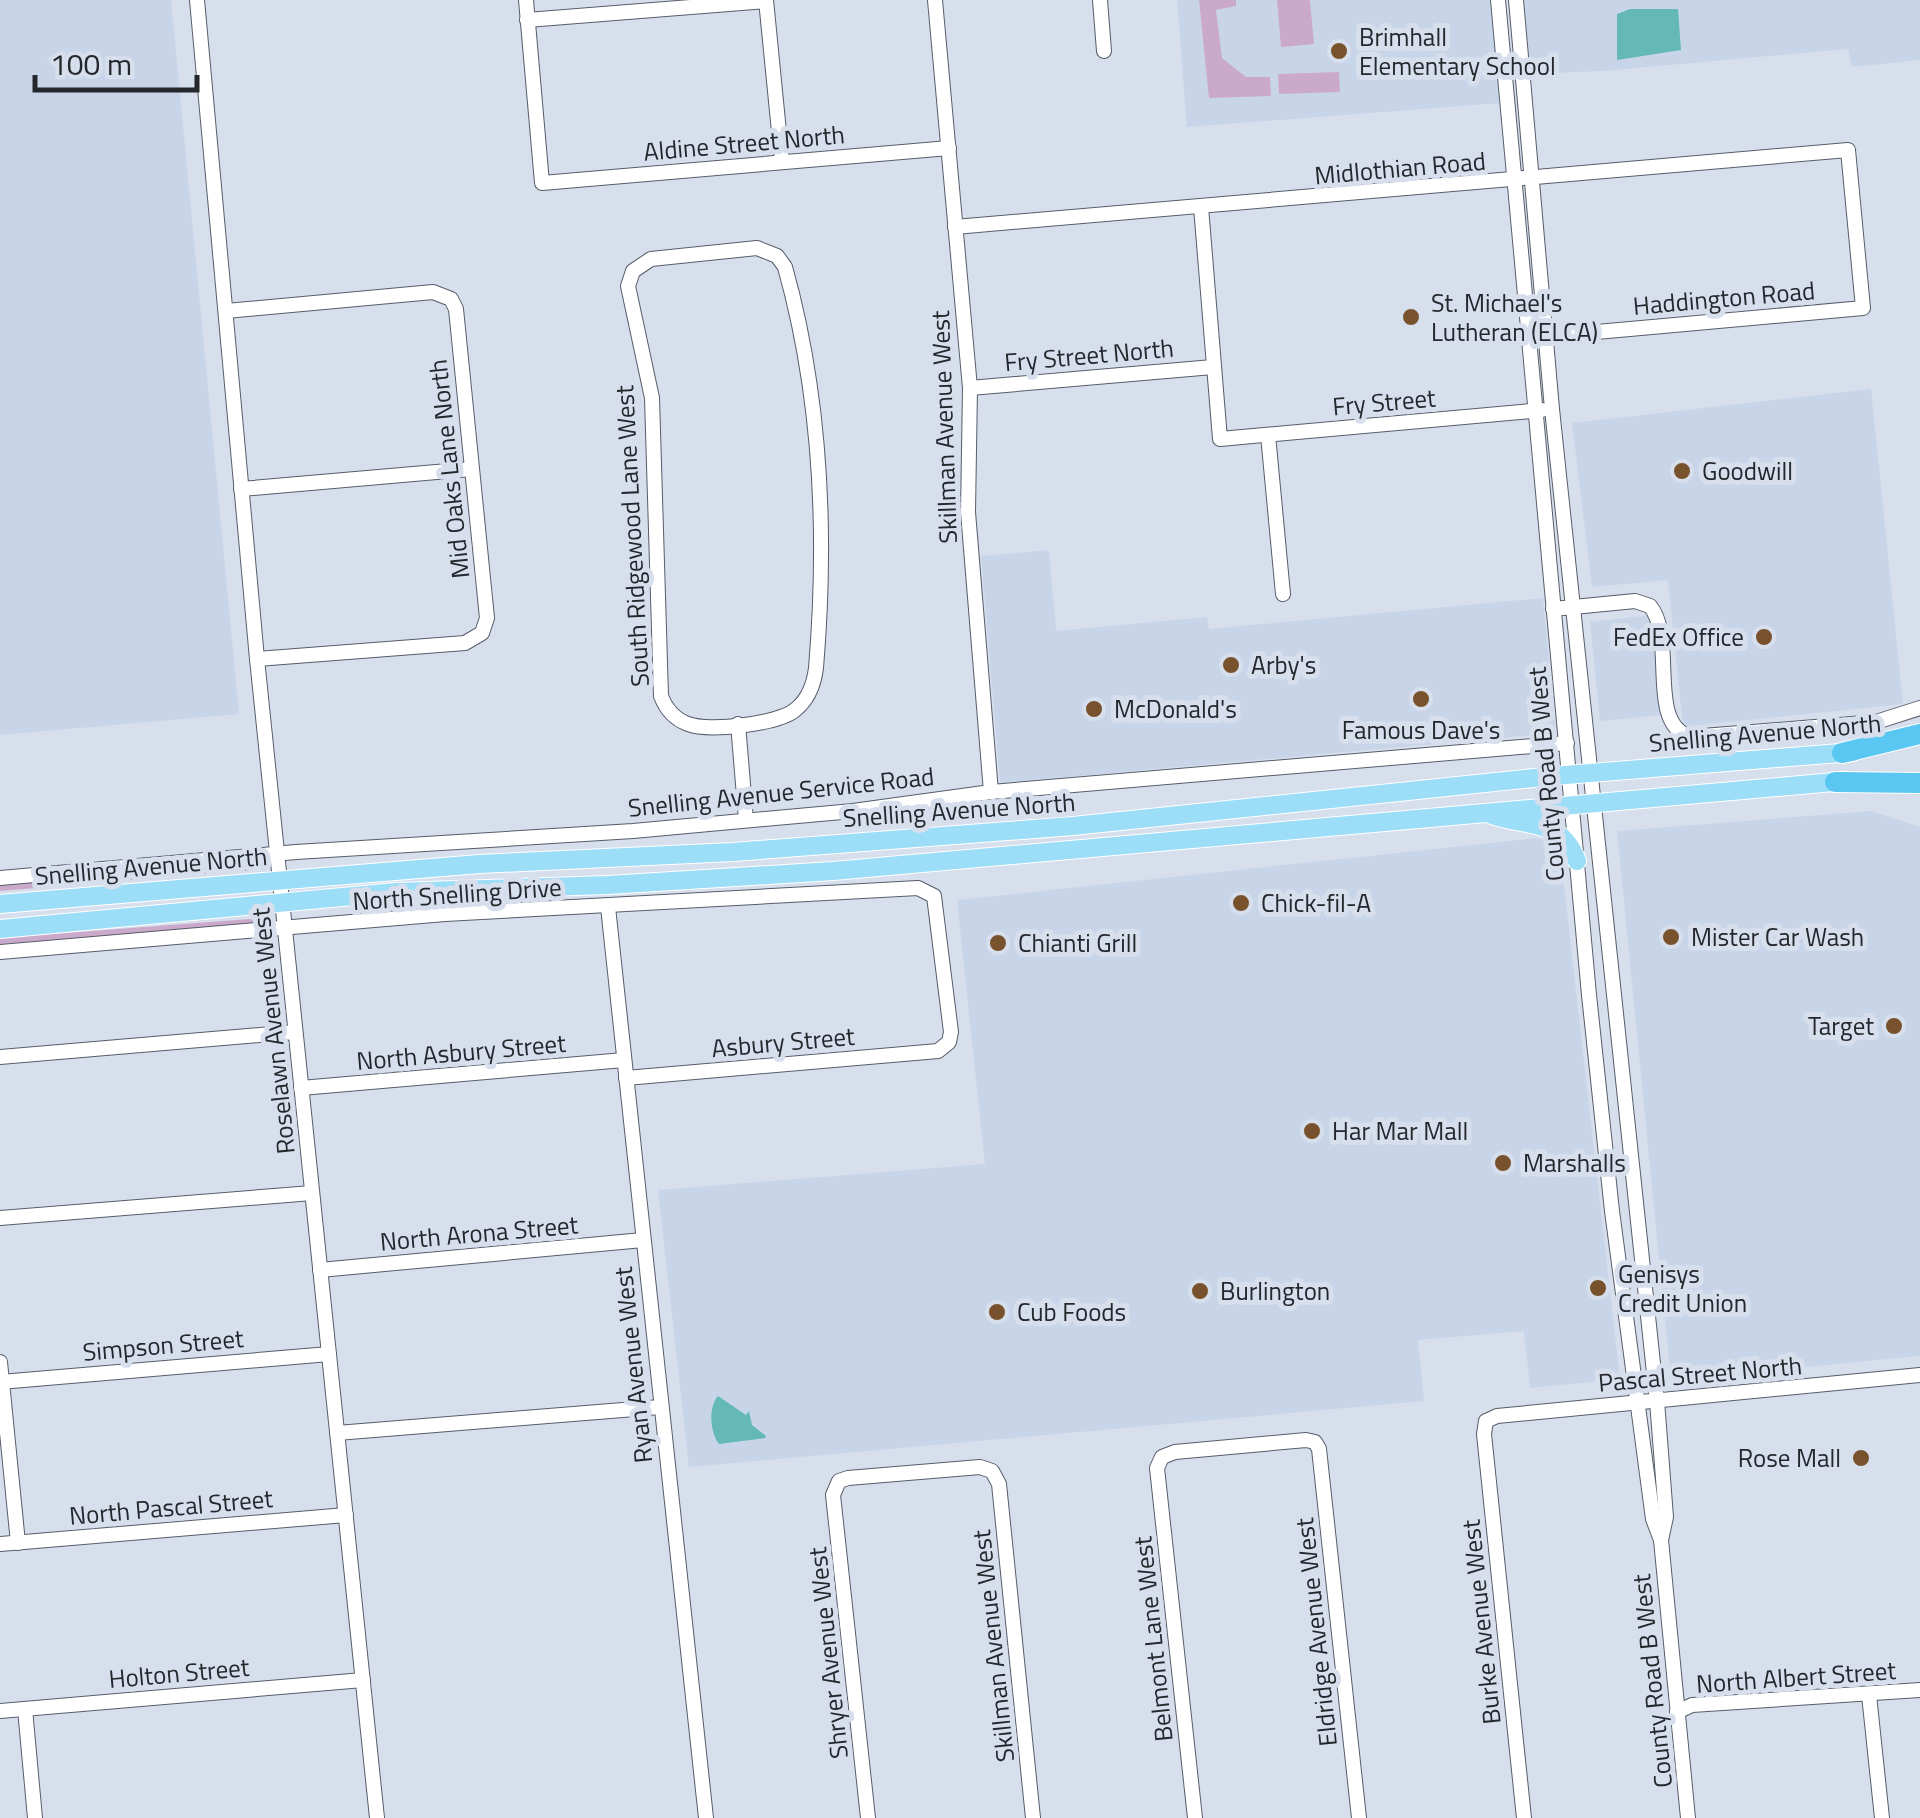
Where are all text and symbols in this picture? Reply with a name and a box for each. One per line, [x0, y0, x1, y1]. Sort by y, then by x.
place label: Brimhall Elementary School [1359, 18, 1556, 85]
scale bar [35, 30, 198, 92]
marker: Brimhall Elementary School [1328, 40, 1350, 62]
text: 100 m [50, 41, 132, 87]
street label: Aldine Street North [642, 115, 846, 171]
street label: Midlothian Road [1313, 142, 1487, 194]
street label: Haddington Road [1631, 271, 1817, 325]
place label: St. Michael's Lutheran (ELCA) [1431, 284, 1598, 351]
marker: St. Michael's Lutheran (ELCA) [1400, 306, 1422, 328]
street label: Skillman Avenue West [921, 310, 967, 544]
street label: Fry Street North [1003, 329, 1175, 381]
street label: Mid Oaks Lane North [419, 358, 479, 580]
street label: Fry Street [1331, 379, 1437, 425]
street label: South Ridgewood Lane West [605, 384, 659, 688]
place label: Goodwill [1702, 452, 1793, 490]
marker: Goodwill [1671, 460, 1693, 482]
place label: FedEx Office [1613, 618, 1744, 656]
marker: FedEx Office [1753, 626, 1775, 648]
place label: Arby's [1251, 646, 1316, 684]
marker: Arby's [1220, 654, 1242, 676]
street label: County Road B West [1518, 665, 1574, 883]
marker: Famous Dave's [1410, 688, 1432, 710]
place label: McDonald's [1114, 690, 1237, 728]
marker: McDonald's [1083, 698, 1105, 720]
street label: Snelling Avenue North [1647, 704, 1883, 762]
place label: Famous Dave's [1342, 711, 1500, 749]
street label: Snelling Avenue Service Road [626, 757, 936, 827]
street label: Snelling Avenue North [841, 783, 1077, 837]
street label: Snelling Avenue North [33, 837, 269, 895]
street label: North Snelling Drive [351, 868, 563, 920]
place label: Chick-fil-A [1261, 884, 1371, 922]
marker: Chick-fil-A [1230, 892, 1252, 914]
street label: Roselawn Avenue West [241, 906, 305, 1156]
place label: Mister Car Wash [1691, 918, 1864, 956]
place label: Chianti Grill [1018, 924, 1137, 962]
marker: Mister Car Wash [1660, 926, 1682, 948]
marker: Chianti Grill [987, 932, 1009, 954]
place label: Target [1808, 1007, 1874, 1045]
marker: Target [1883, 1015, 1905, 1037]
street label: Asbury Street [710, 1017, 856, 1067]
street label: North Asbury Street [355, 1024, 567, 1080]
place label: Har Mar Mall [1332, 1112, 1468, 1150]
marker: Har Mar Mall [1301, 1120, 1323, 1142]
place label: Marshalls [1523, 1144, 1626, 1182]
marker: Marshalls [1492, 1152, 1514, 1174]
street label: North Arona Street [378, 1205, 580, 1261]
place label: Genisys Credit Union [1618, 1255, 1747, 1322]
street label: Ryan Avenue West [604, 1265, 662, 1465]
place label: Burlington [1220, 1272, 1330, 1310]
marker: Genisys Credit Union [1587, 1277, 1609, 1299]
marker: Burlington [1189, 1280, 1211, 1302]
place label: Cub Foods [1017, 1293, 1126, 1331]
marker: Cub Foods [986, 1301, 1008, 1323]
street label: Simpson Street [81, 1319, 245, 1371]
street label: Pascal Street North [1597, 1346, 1803, 1402]
place label: Rose Mall [1738, 1439, 1841, 1477]
marker: Rose Mall [1850, 1447, 1872, 1469]
street label: North Pascal Street [68, 1479, 275, 1535]
street label: Eldridge Avenue West [1285, 1516, 1347, 1748]
street label: Burke Avenue West [1451, 1518, 1511, 1726]
street label: Skillman Avenue West [962, 1528, 1024, 1764]
street label: Belmont Lane West [1123, 1534, 1183, 1744]
street label: Shryer Avenue West [798, 1545, 858, 1761]
street label: County Road B West [1622, 1572, 1682, 1790]
street label: Holton Street [107, 1648, 251, 1698]
street label: North Albert Street [1695, 1651, 1897, 1703]

